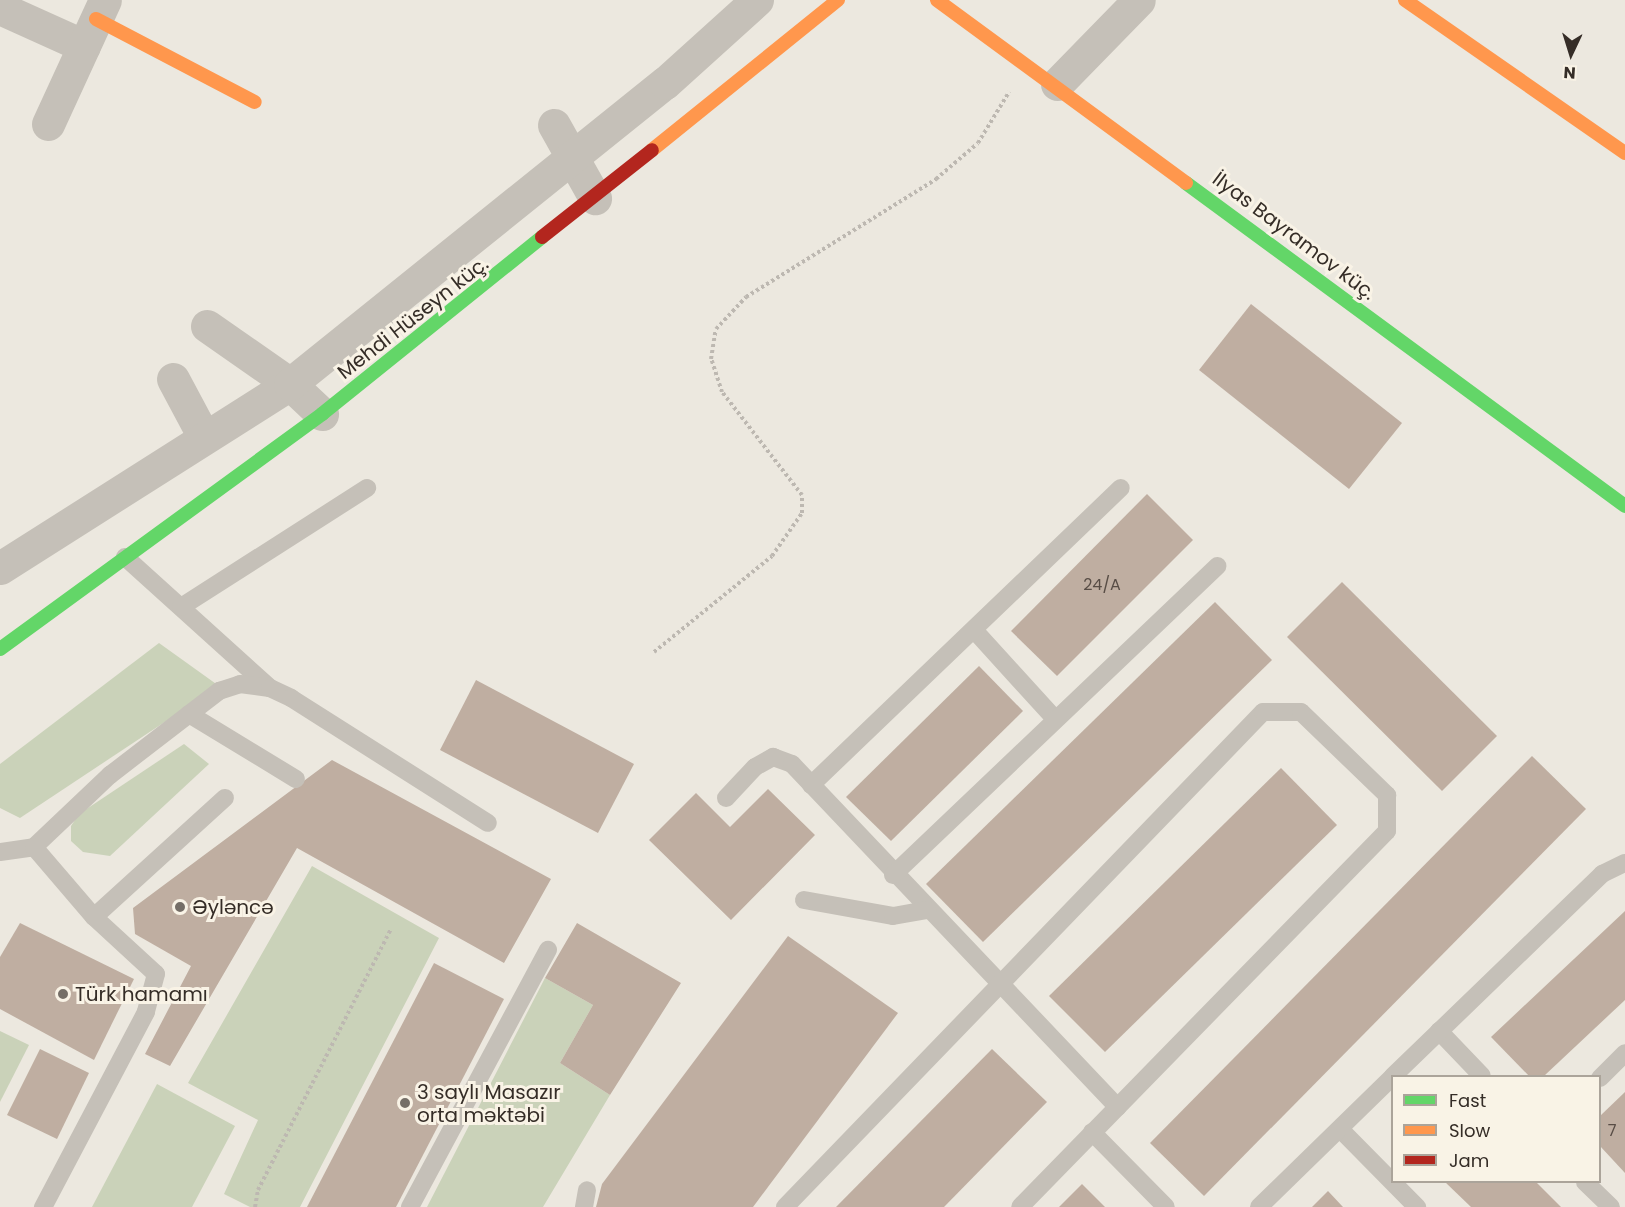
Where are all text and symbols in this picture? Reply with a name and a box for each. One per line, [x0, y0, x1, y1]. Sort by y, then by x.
north arrow [1541, 24, 1601, 84]
text: N [1563, 61, 1577, 84]
street label: İlyas Bayramov küç. [1208, 167, 1380, 305]
street label: Mehdi Hüseyn küç. [333, 252, 493, 384]
house number: 24/A [1083, 575, 1121, 595]
place label: Əyləncə [192, 895, 274, 919]
marker: Əyləncə [173, 900, 187, 914]
place label: Türk hamamı [75, 982, 208, 1006]
marker: Türk hamamı [56, 987, 70, 1001]
legend [1391, 1075, 1601, 1183]
place label: 3 saylı Masazır orta məktəbi [417, 1080, 561, 1127]
text: Fast [1449, 1088, 1486, 1113]
marker: 3 saylı Masazır orta məktəbi [398, 1096, 412, 1110]
text: Slow [1449, 1118, 1490, 1143]
house number: 7 [1608, 1121, 1616, 1141]
text: Jam [1449, 1148, 1489, 1173]

